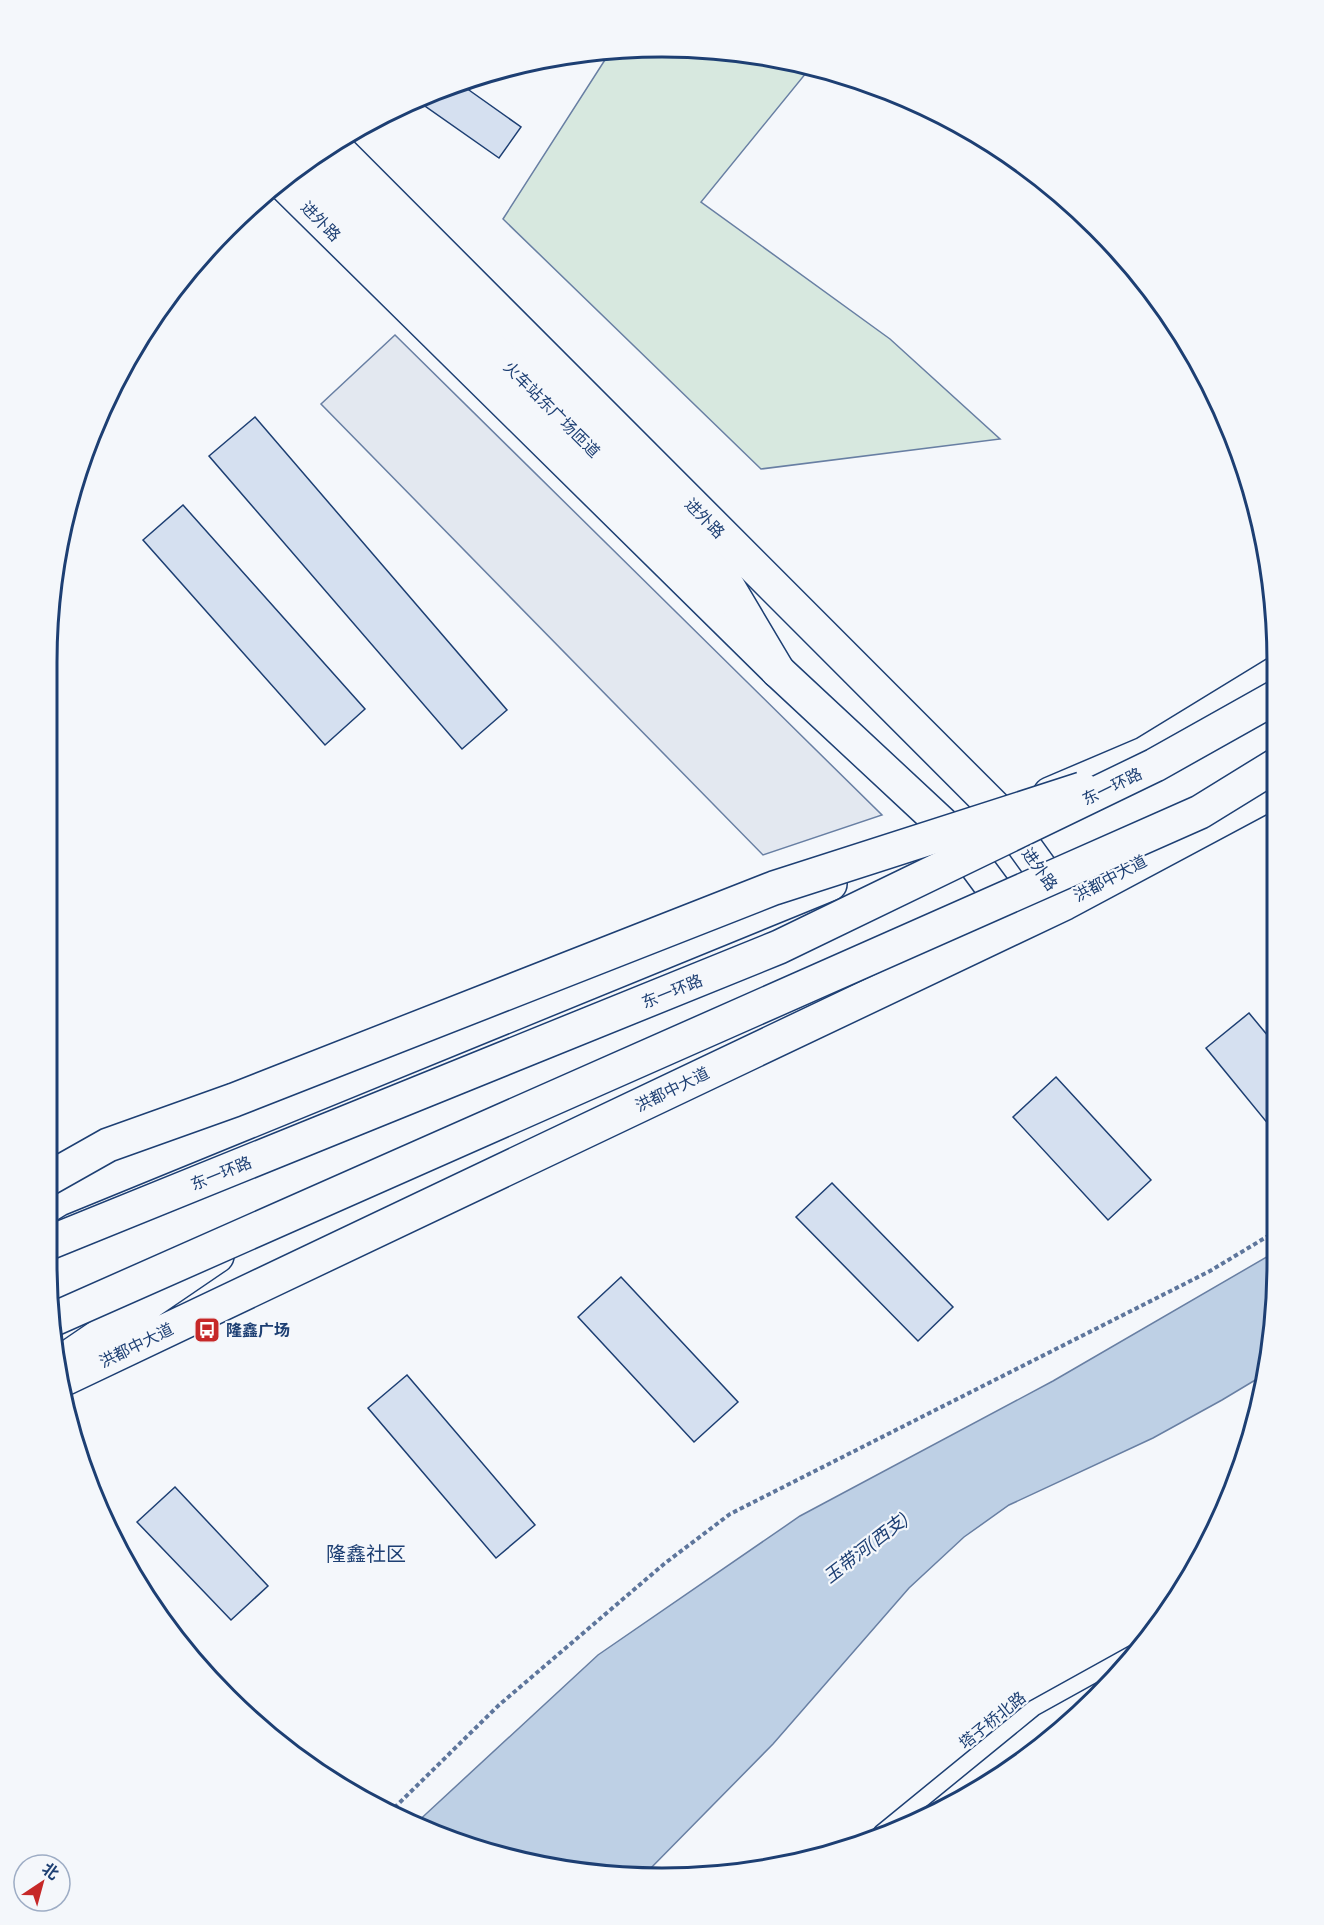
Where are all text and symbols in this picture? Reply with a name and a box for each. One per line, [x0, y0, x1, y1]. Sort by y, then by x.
street label: 进外路 [298, 198, 344, 244]
street label: 火车站东广场匝道 [500, 357, 604, 461]
street label: 进外路 [682, 495, 728, 541]
street label: 东一环路 [1079, 764, 1145, 808]
street label: 进外路 [1019, 844, 1061, 894]
street label: 洪都中大道 [1070, 851, 1150, 905]
street label: 东一环路 [639, 971, 705, 1011]
street label: 洪都中大道 [632, 1063, 712, 1115]
street label: 东一环路 [188, 1153, 254, 1193]
bus stop icon: 隆鑫广场 [192, 1315, 222, 1345]
street label: 洪都中大道 [96, 1319, 176, 1371]
place label: 隆鑫广场 [226, 1321, 290, 1339]
water label: 玉带河(西支) [819, 1508, 912, 1587]
district label: 隆鑫社区 [326, 1542, 406, 1565]
street label: 塔子桥北路 [955, 1688, 1029, 1752]
north arrow [12, 1853, 72, 1913]
text: 北 [39, 1859, 63, 1883]

